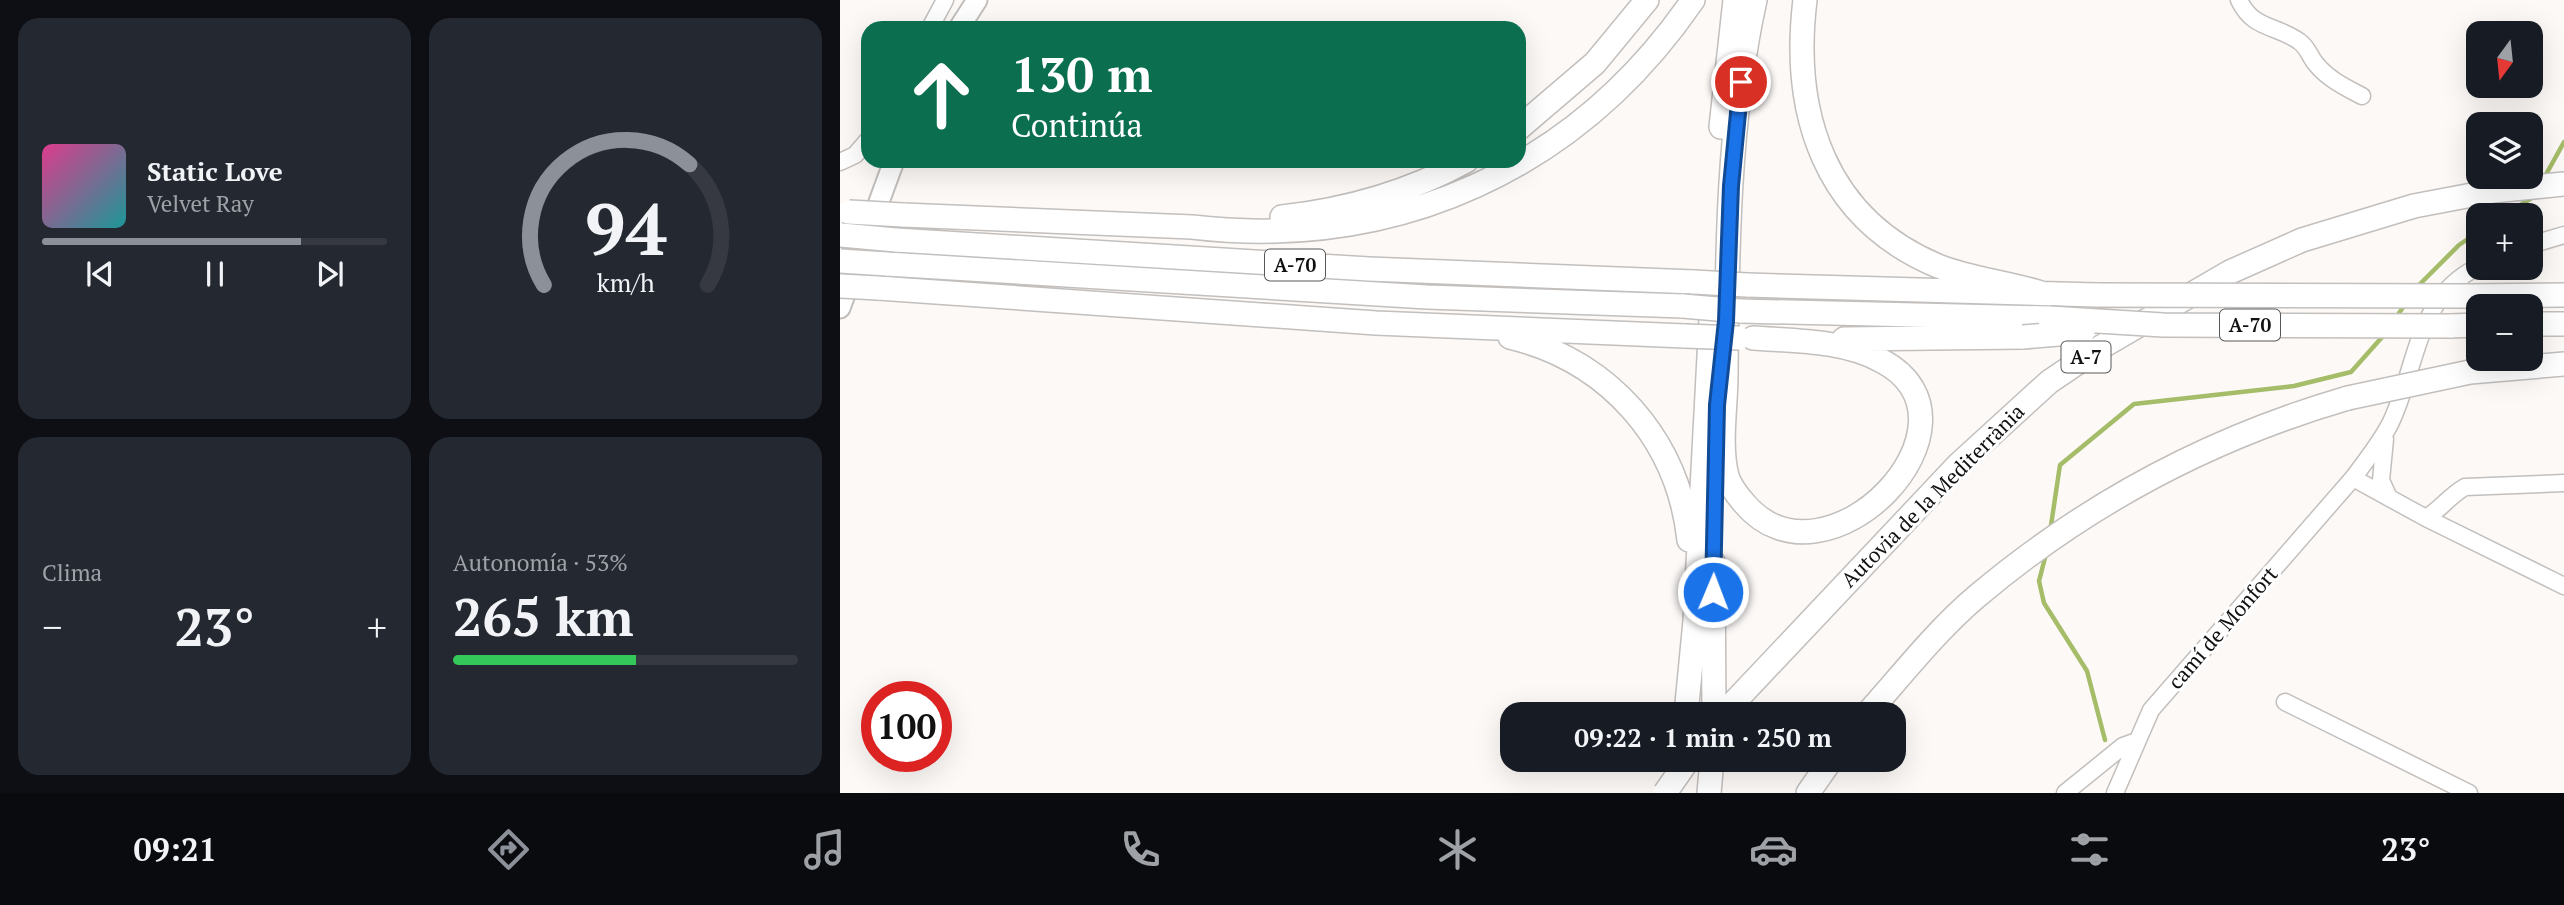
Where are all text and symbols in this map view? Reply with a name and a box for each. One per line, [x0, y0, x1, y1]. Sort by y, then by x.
north arrow [2466, 21, 2543, 98]
map controls [2466, 21, 2543, 371]
text: 130 m [1011, 41, 1153, 106]
icon: ahead [896, 49, 987, 140]
pin [1711, 52, 1771, 112]
icon: arrive [1722, 63, 1760, 101]
text: Continúa [1011, 104, 1143, 146]
button: layers [2466, 112, 2543, 189]
text: Static Love [147, 154, 283, 188]
text: 94 [584, 179, 667, 276]
text: Velvet Ray [147, 188, 254, 219]
button: + [2466, 203, 2543, 280]
road number: A-70 [1265, 249, 1325, 280]
icon: previous [81, 255, 119, 293]
icon: pause [196, 255, 234, 293]
icon: next [311, 255, 349, 293]
text: km/h [597, 266, 655, 299]
button: − [2466, 294, 2543, 371]
road number: A-70 [2220, 310, 2280, 340]
road number: A-7 [2062, 342, 2110, 372]
street label: Autovia de la Mediterrània [1834, 397, 2030, 593]
text: Autonomía · 53% [453, 547, 628, 578]
position arrow [1676, 555, 1750, 629]
text: Clima [42, 557, 102, 588]
street label: camí de Monfort [2161, 560, 2283, 695]
text: 265 km [453, 582, 634, 651]
text: 23° [174, 592, 255, 661]
text: − [42, 602, 62, 652]
text: + [367, 602, 387, 652]
speed limit sign: 100 [861, 681, 952, 772]
text: 09:22 · 1 min · 250 m [1574, 720, 1832, 754]
icon: directions [484, 825, 533, 874]
icon: music [800, 825, 849, 874]
icon: phone [1116, 825, 1165, 874]
icon: climate [1433, 825, 1482, 874]
icon: car [1749, 825, 1798, 874]
icon: filters [2065, 825, 2114, 874]
text: 09:21 [134, 828, 217, 870]
text: 23° [2381, 828, 2430, 870]

